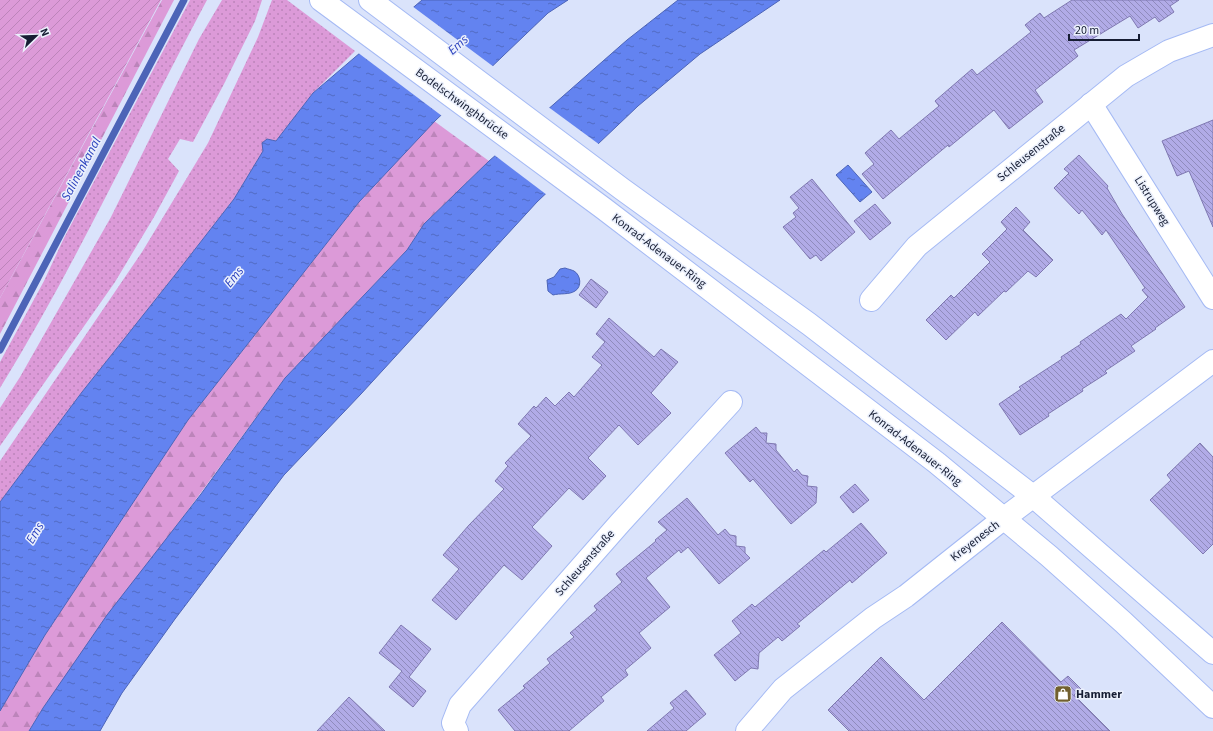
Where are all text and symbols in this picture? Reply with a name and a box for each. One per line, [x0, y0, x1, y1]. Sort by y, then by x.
north arrow [16, 16, 56, 56]
scale bar [1069, 16, 1139, 42]
text: 20 m [1075, 22, 1099, 39]
text: N [36, 26, 53, 39]
water label: Ems [444, 31, 472, 59]
street label: Bodelschwinghbrücke [412, 64, 512, 144]
street label: Schleusenstraße [993, 120, 1069, 186]
water label: Salinenkanal [57, 133, 106, 204]
street label: Listrupweg [1130, 173, 1174, 229]
street label: Konrad-Adenauer-Ring [608, 210, 710, 292]
water label: Ems [220, 263, 248, 291]
street label: Konrad-Adenauer-Ring [865, 406, 965, 490]
street label: Kreyenesch [947, 516, 1003, 566]
water label: Ems [22, 519, 48, 547]
street label: Schleusenstraße [551, 526, 619, 600]
shop icon: Hammer [1053, 684, 1073, 704]
place label: Hammer [1076, 686, 1122, 703]

